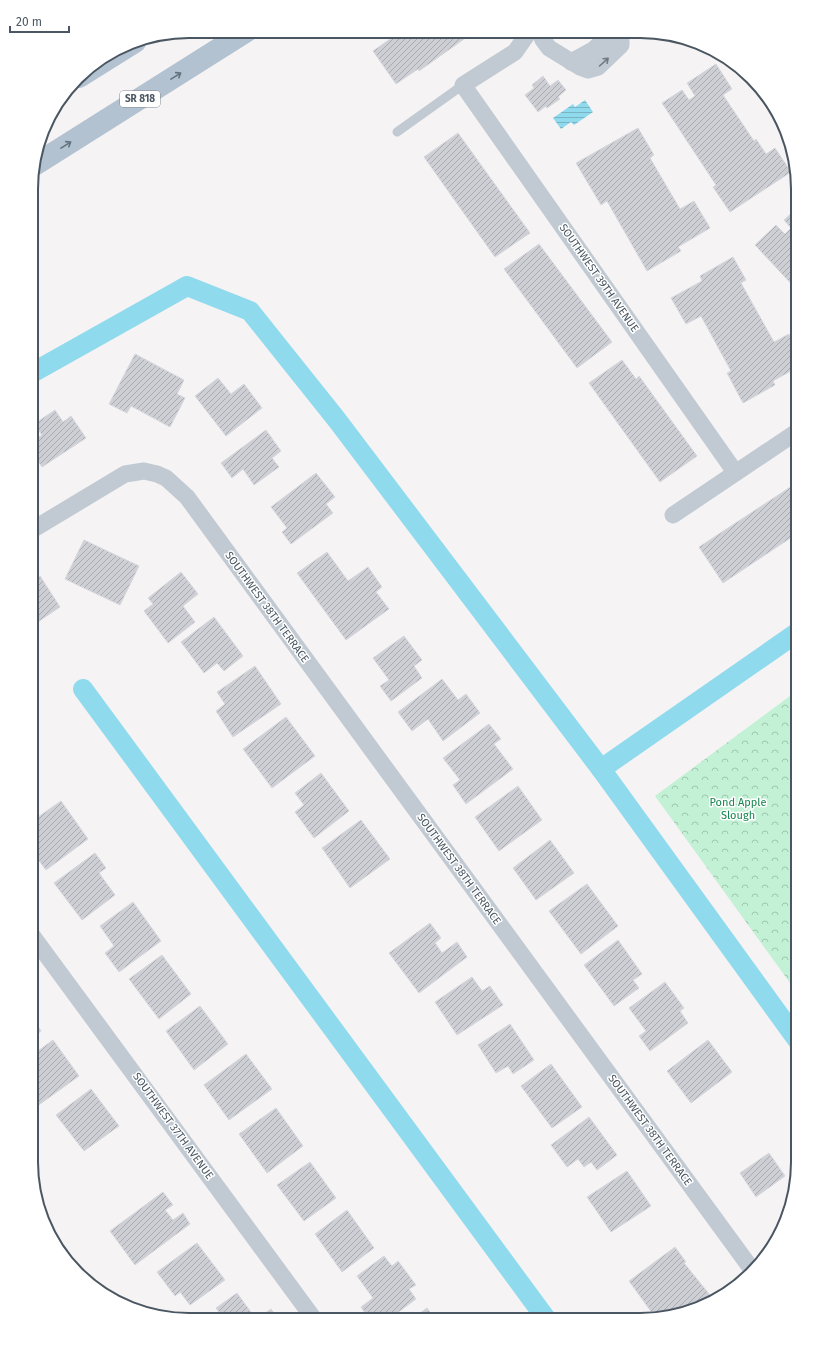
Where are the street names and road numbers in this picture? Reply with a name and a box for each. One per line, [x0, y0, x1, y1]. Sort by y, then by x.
road number: SR 818 [120, 91, 160, 107]
street label: SOUTHWEST 39TH AVENUE [557, 221, 641, 335]
street label: SOUTHWEST 38TH TERRACE [222, 549, 312, 665]
street label: SOUTHWEST 38TH TERRACE [414, 811, 504, 927]
street label: SOUTHWEST 37TH AVENUE [130, 1070, 216, 1182]
street label: SOUTHWEST 38TH TERRACE [605, 1072, 695, 1188]

